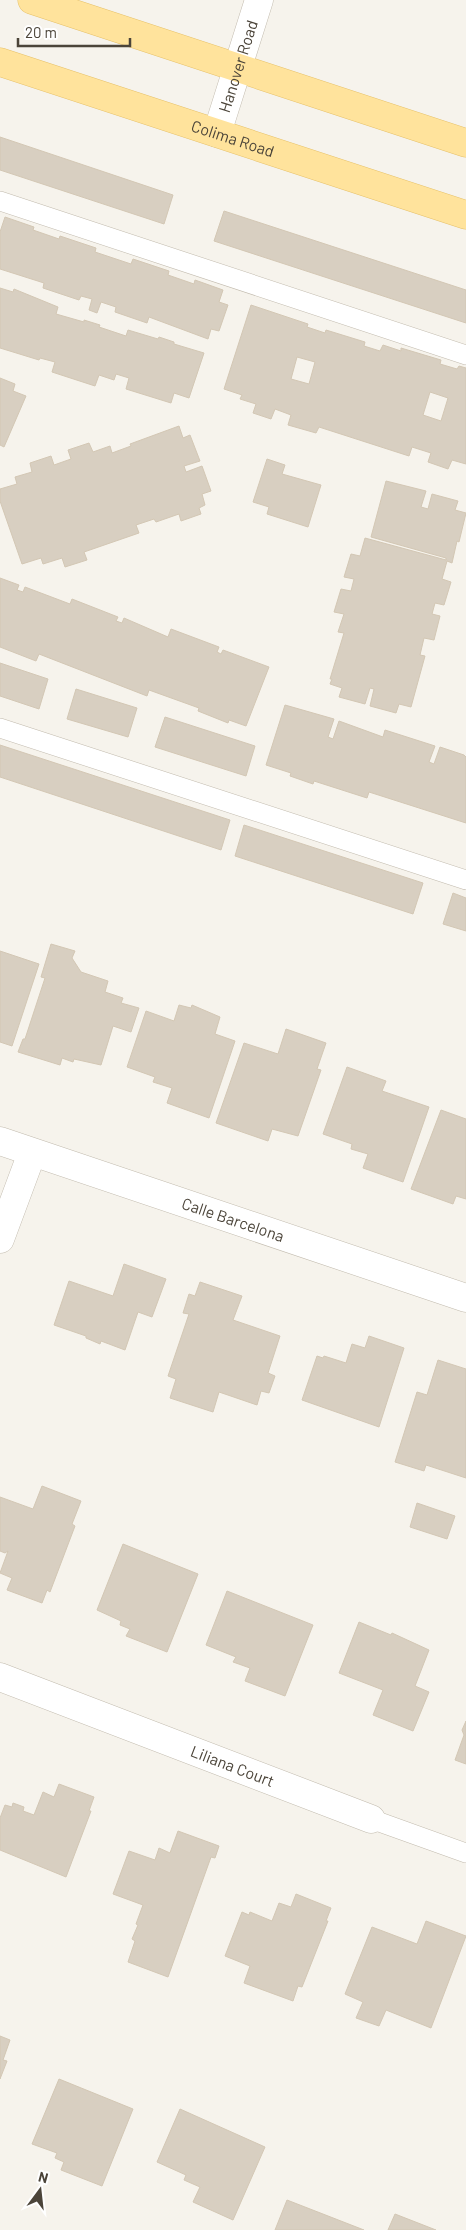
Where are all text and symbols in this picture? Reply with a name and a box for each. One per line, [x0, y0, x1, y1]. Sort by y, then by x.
scale bar [18, 15, 130, 47]
street label: Hanover Road [214, 18, 261, 115]
text: 20 m [25, 23, 57, 41]
street label: Colima Road [189, 115, 277, 160]
street label: Calle Barcelona [180, 1193, 287, 1245]
street label: Liliana Court [188, 1741, 277, 1790]
north arrow [15, 2165, 65, 2215]
text: N [37, 2168, 50, 2186]

